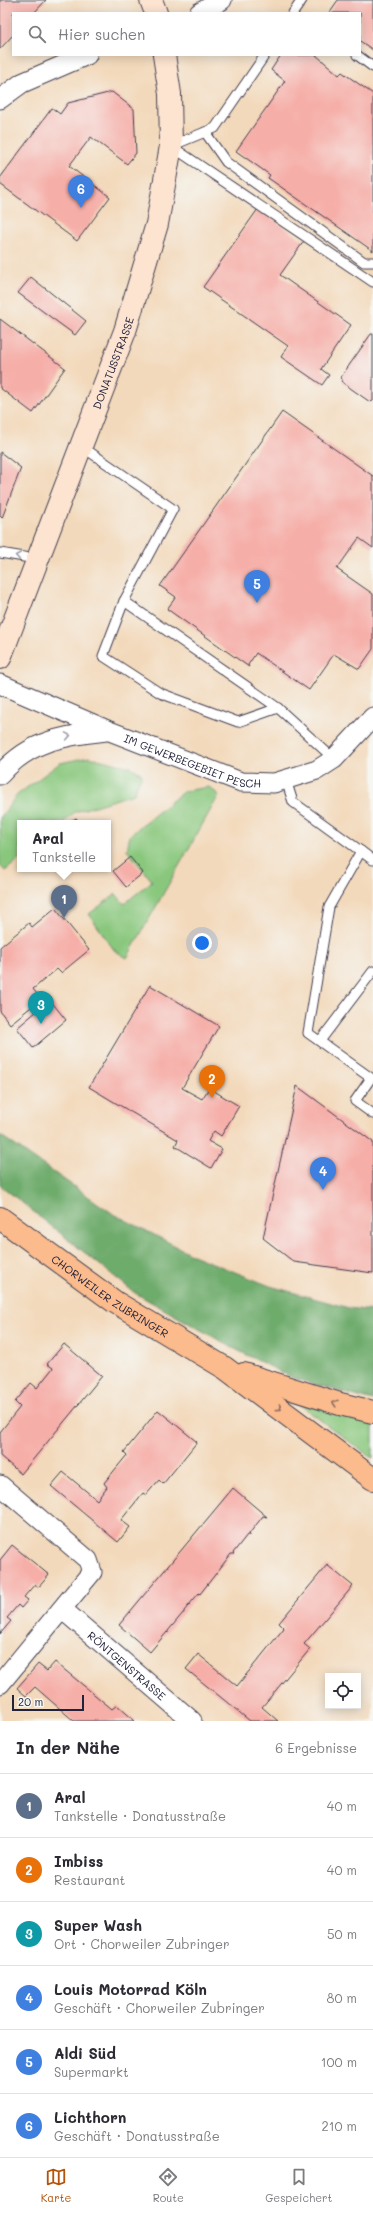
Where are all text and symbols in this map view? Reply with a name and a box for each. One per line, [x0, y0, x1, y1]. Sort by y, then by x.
search box [12, 12, 361, 56]
icon: search [26, 23, 48, 45]
text: Hier suchen [58, 24, 145, 44]
pin: 6 [68, 175, 94, 208]
street label: DONATUSSTRASSE [88, 315, 136, 411]
one-way arrow [15, 552, 21, 560]
pin: 5 [244, 570, 270, 603]
street label: IM GEWERBEGEBIET PESCH [122, 730, 262, 790]
one-way arrow [65, 732, 71, 741]
popup [17, 820, 111, 872]
text: Aral [32, 828, 63, 848]
text: Tankstelle [32, 848, 96, 865]
pin: 1 [51, 885, 77, 918]
your location [192, 933, 212, 953]
pin: 3 [28, 991, 54, 1024]
pin: 2 [199, 1065, 225, 1098]
pin: 4 [310, 1157, 336, 1190]
street label: CHORWEILER ZUBRINGER [49, 1251, 172, 1340]
one-way arrow [332, 1399, 339, 1408]
one-way arrow [275, 1403, 282, 1410]
street label: RÖNTGENSTRASSE [85, 1627, 169, 1703]
map controls [325, 1673, 361, 1709]
button: locate [325, 1673, 361, 1709]
scale bar [12, 1693, 84, 1712]
text: 20 m [18, 1694, 43, 1709]
text: In der Nähe [16, 1736, 120, 1758]
text: 6 Ergebnisse [275, 1739, 357, 1756]
text: Aral [54, 1787, 86, 1807]
text: 1 [26, 1797, 32, 1814]
text: 40 m [327, 1797, 357, 1814]
text: Tankstelle · Donatusstraße [54, 1807, 226, 1824]
text: Imbiss [54, 1851, 103, 1871]
text: 2 [25, 1861, 33, 1878]
text: 40 m [327, 1861, 357, 1878]
text: Restaurant [54, 1871, 125, 1888]
text: Super Wash [54, 1915, 142, 1935]
text: 3 [25, 1925, 33, 1942]
text: 50 m [327, 1925, 357, 1942]
text: Ort · Chorweiler Zubringer [54, 1935, 229, 1952]
text: Louis Motorrad Köln [54, 1979, 207, 1999]
text: 4 [25, 1989, 33, 2006]
text: 80 m [327, 1989, 357, 2006]
text: Geschäft · Chorweiler Zubringer [54, 1999, 265, 2016]
text: Aldi Süd [54, 2043, 116, 2063]
text: 5 [25, 2053, 33, 2070]
text: 100 m [321, 2053, 357, 2070]
text: Supermarkt [54, 2063, 129, 2080]
text: Lichthorn [54, 2107, 126, 2127]
text: 6 [25, 2117, 33, 2134]
text: 210 m [321, 2117, 357, 2134]
text: Geschäft · Donatusstraße [54, 2127, 220, 2144]
tab: Karte [41, 2166, 71, 2205]
tab: Route [153, 2166, 184, 2205]
tab: Gespeichert [265, 2166, 332, 2205]

